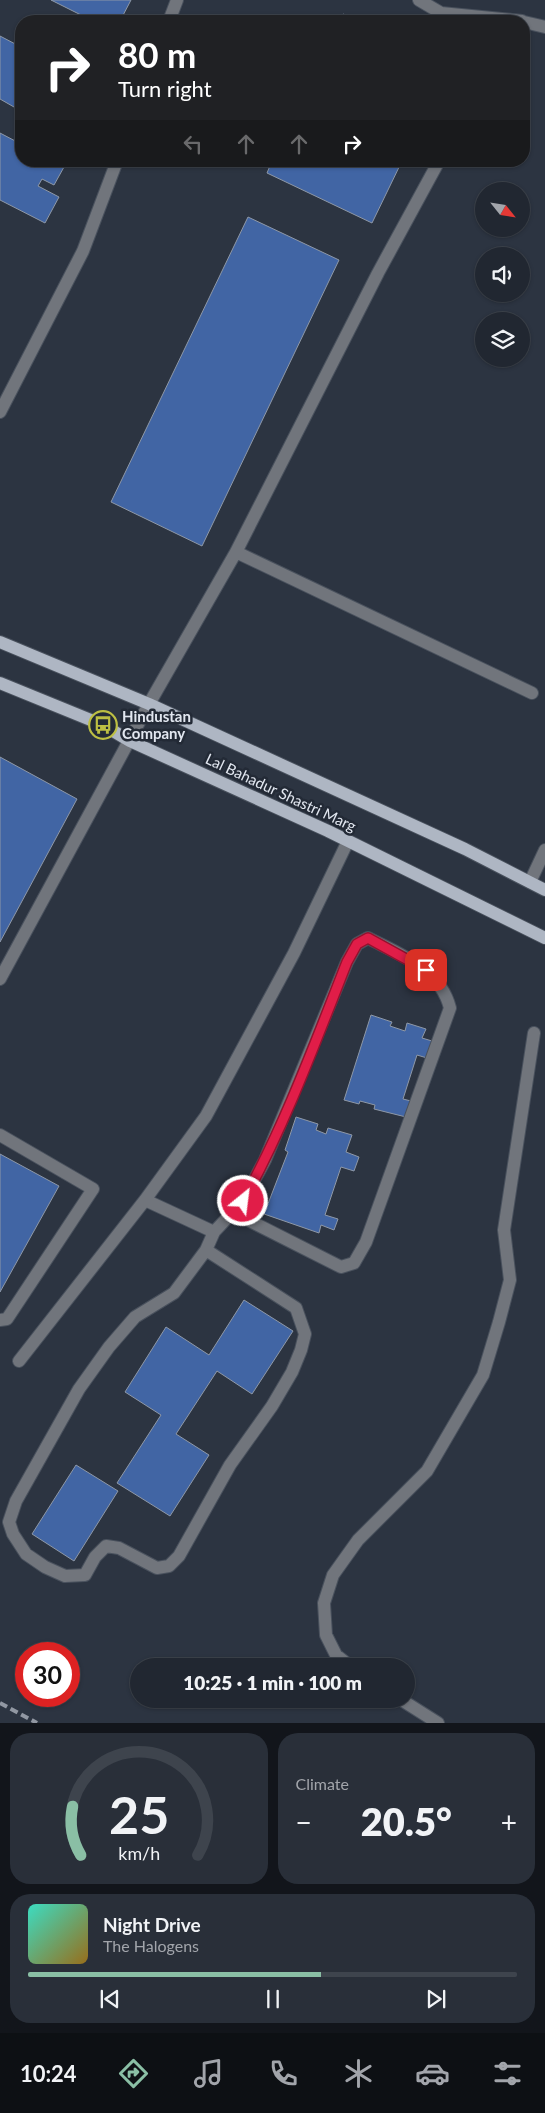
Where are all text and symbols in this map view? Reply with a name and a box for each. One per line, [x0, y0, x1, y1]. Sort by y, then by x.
text: 80 m [118, 33, 196, 75]
icon: right [35, 35, 100, 100]
text: Turn right [118, 75, 212, 102]
icon: left [179, 130, 207, 158]
icon: ahead [232, 130, 260, 158]
icon: ahead [285, 130, 313, 158]
icon: right [338, 130, 366, 158]
north arrow [475, 182, 530, 238]
map controls [475, 182, 530, 367]
button: sound [475, 247, 530, 302]
button: layers [475, 312, 530, 367]
place label: Hindustan Company [122, 707, 191, 742]
bus stop icon: Hindustan Company [88, 710, 118, 740]
street label: Lal Bahadur Shastri Marg [203, 749, 359, 835]
pin [405, 949, 447, 991]
icon: arrive [412, 956, 440, 984]
position arrow [216, 1174, 268, 1226]
speed limit sign: 30 [15, 1642, 80, 1707]
text: 10:25 · 1 min · 100 m [183, 1671, 362, 1694]
text: Climate [296, 1774, 349, 1793]
text: 25 [109, 1783, 169, 1845]
text: 20.5° [361, 1798, 452, 1844]
text: − [296, 1805, 312, 1839]
text: + [501, 1805, 517, 1839]
text: km/h [118, 1842, 160, 1864]
text: Night Drive [103, 1913, 201, 1936]
text: The Halogens [103, 1936, 199, 1955]
icon: previous [96, 1985, 124, 2013]
icon: pause [259, 1985, 287, 2013]
icon: next [422, 1985, 450, 2013]
icon: directions [116, 2056, 151, 2091]
icon: music [191, 2056, 226, 2091]
icon: phone [266, 2056, 301, 2091]
icon: climate [341, 2056, 376, 2091]
icon: car [415, 2056, 450, 2091]
icon: filters [490, 2056, 525, 2091]
text: 10:24 [20, 2060, 77, 2087]

